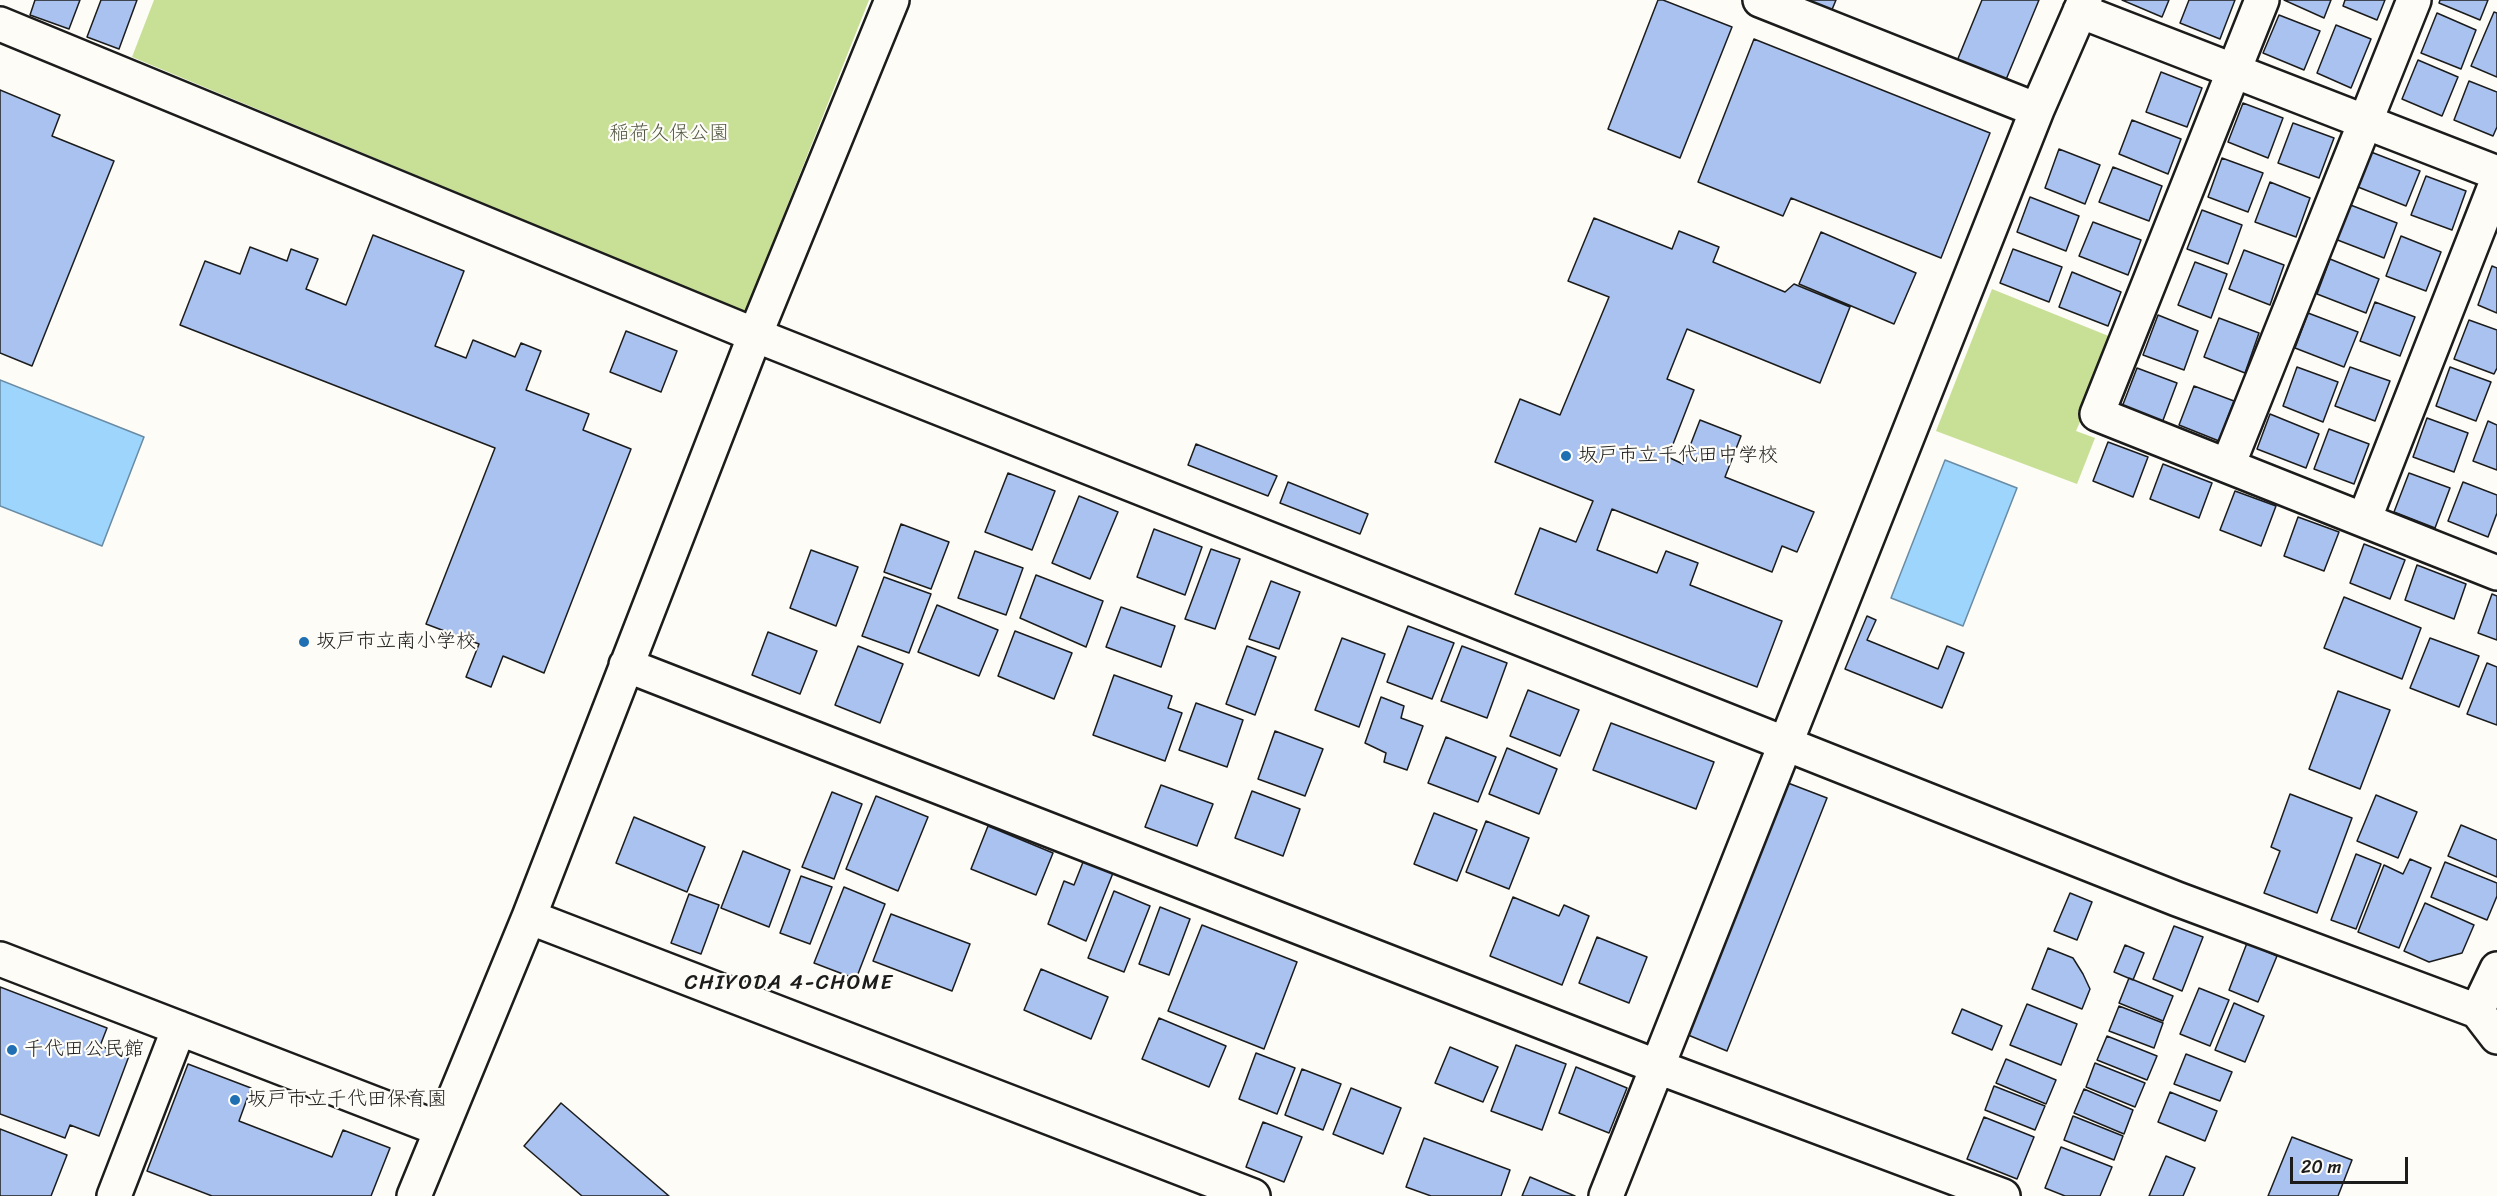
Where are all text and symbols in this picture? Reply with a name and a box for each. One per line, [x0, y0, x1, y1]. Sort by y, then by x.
park label: 稲荷久保公園 [609, 122, 729, 146]
place label: 坂戸市立千代田中学校 [1578, 444, 1778, 468]
marker: 坂戸市立千代田中学校 [1559, 449, 1573, 463]
place label: 坂戸市立南小学校 [316, 630, 476, 654]
marker: 坂戸市立南小学校 [297, 635, 311, 649]
district label: CHIYODA 4-CHOME [685, 971, 893, 997]
place label: 千代田公民館 [24, 1038, 144, 1062]
marker: 千代田公民館 [5, 1043, 19, 1057]
place label: 坂戸市立千代田保育園 [247, 1088, 447, 1112]
marker: 坂戸市立千代田保育園 [228, 1093, 242, 1107]
scale bar [2293, 1145, 2412, 1183]
text: 20 m [2301, 1151, 2341, 1183]

